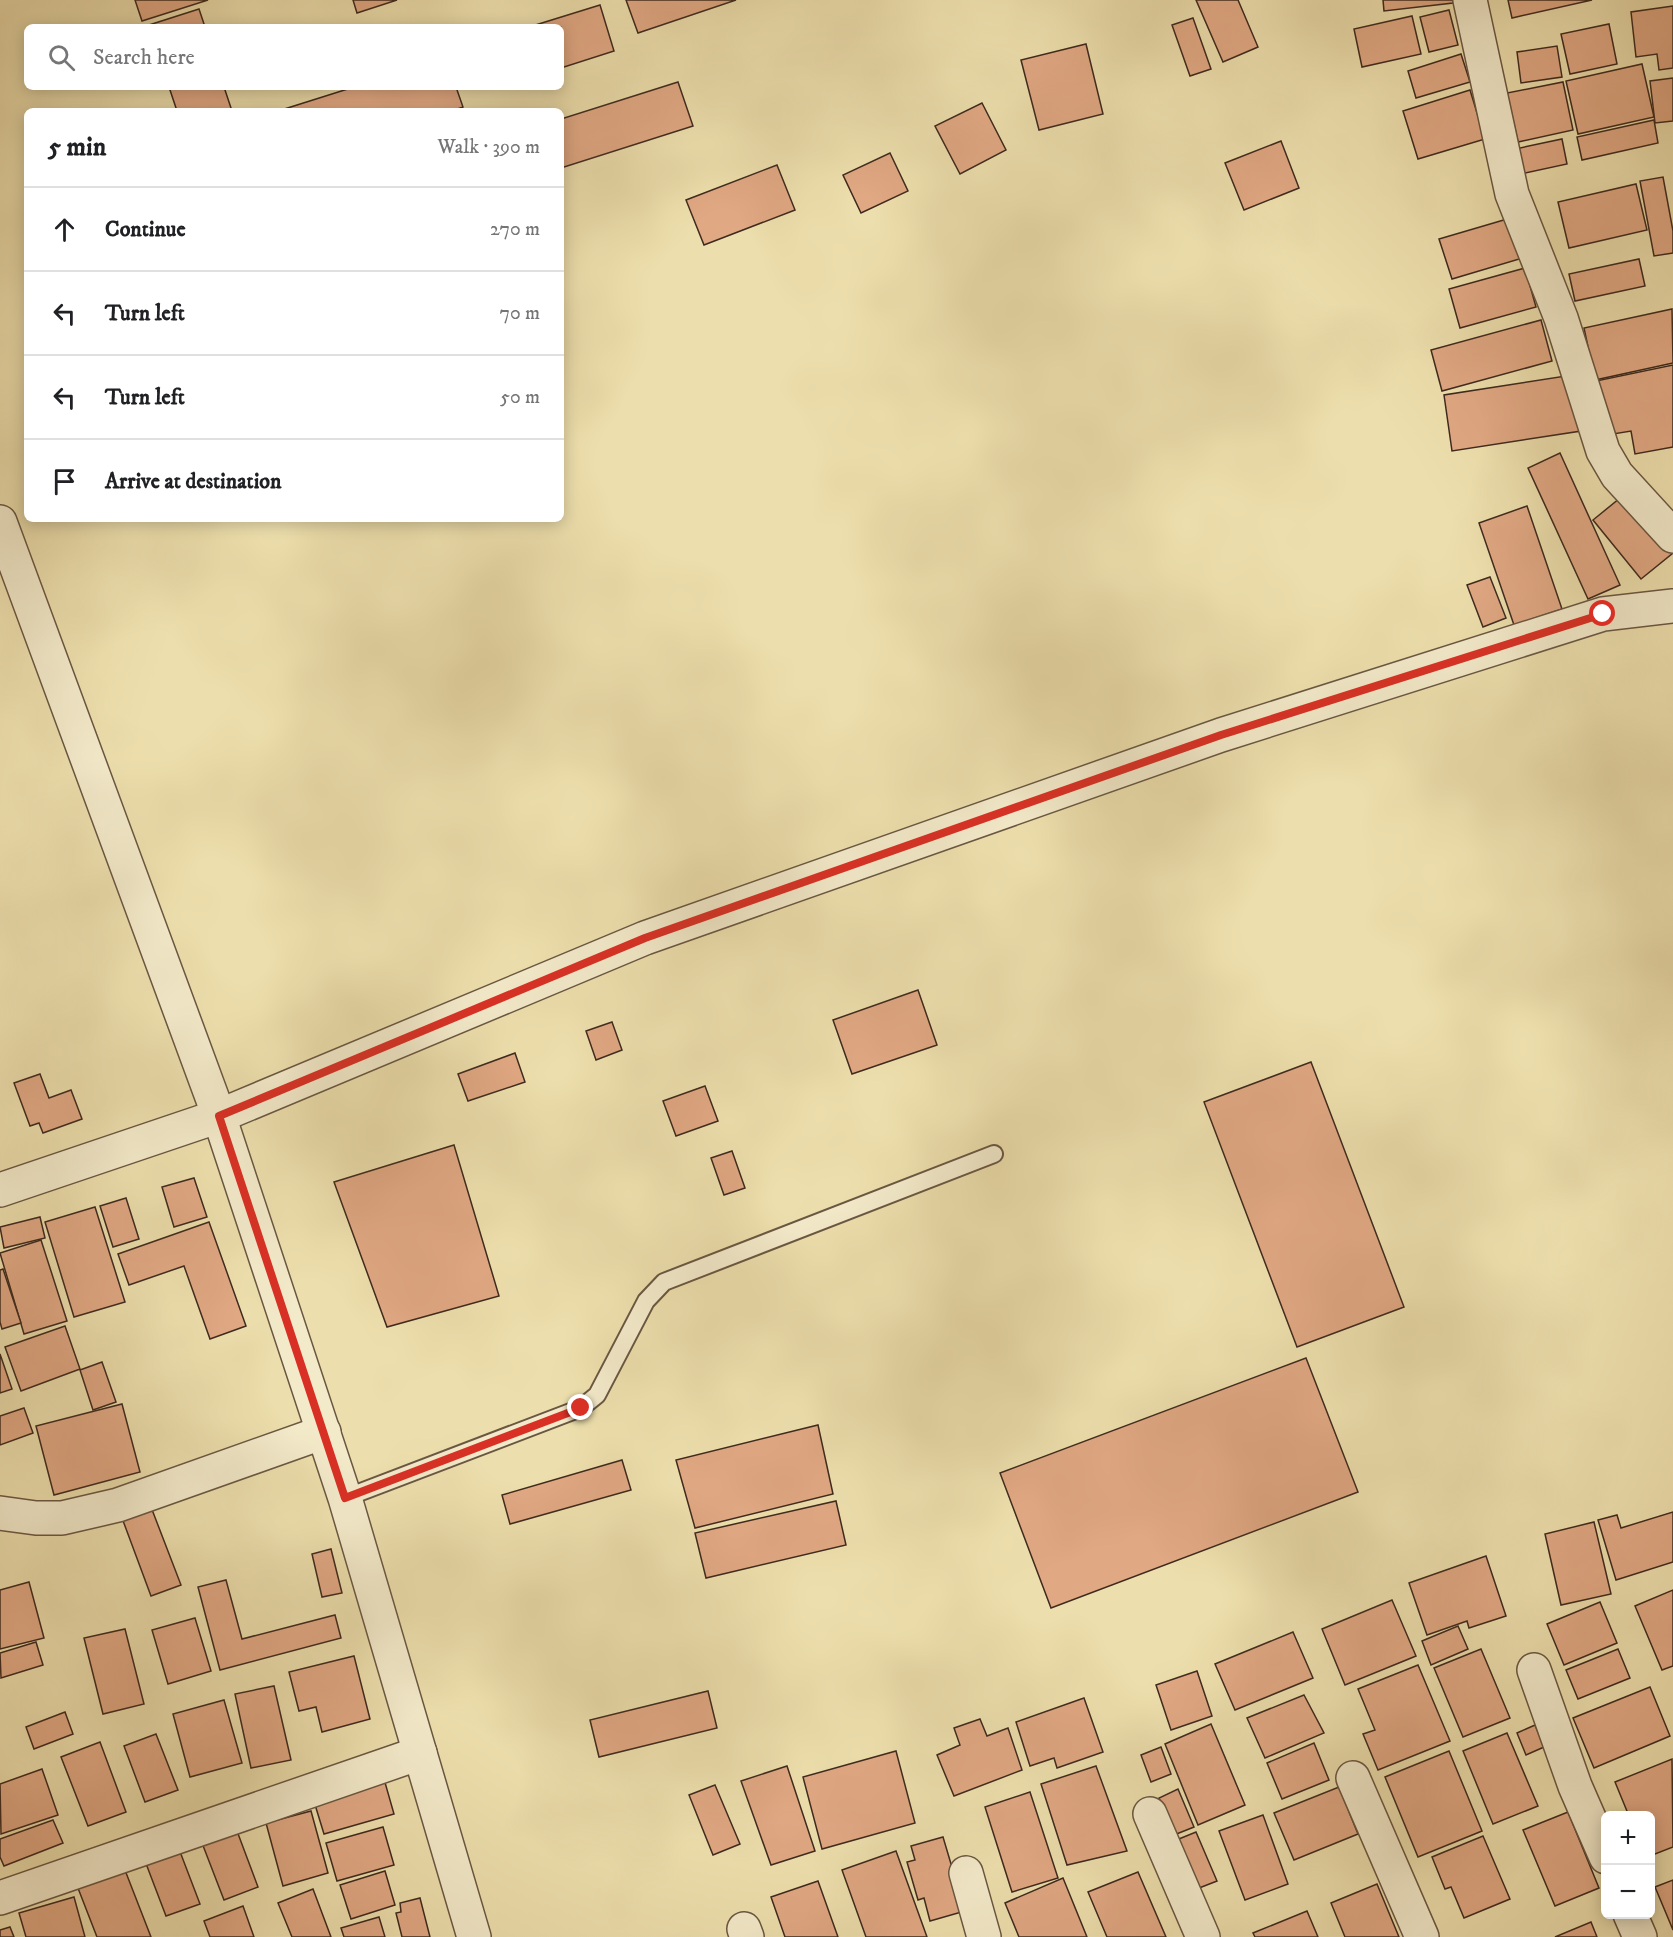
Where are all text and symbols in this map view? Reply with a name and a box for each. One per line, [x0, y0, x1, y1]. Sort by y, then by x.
search box [24, 24, 564, 90]
icon: search [45, 41, 78, 74]
text: Search here [93, 44, 195, 71]
text: 5 min [48, 131, 106, 164]
text: Walk · 390 m [438, 135, 540, 160]
icon: ahead [48, 213, 81, 246]
text: Continue [105, 216, 186, 243]
text: 270 m [490, 217, 540, 242]
icon: left [48, 297, 81, 330]
text: Turn left [105, 300, 185, 327]
text: 70 m [499, 301, 540, 326]
icon: left [48, 381, 81, 414]
text: Turn left [105, 384, 185, 411]
text: 50 m [500, 385, 540, 410]
icon: arrive [48, 465, 81, 498]
text: Arrive at destination [105, 468, 282, 495]
route start [1589, 600, 1615, 626]
route end [567, 1394, 593, 1420]
map controls [1601, 1811, 1655, 1919]
button: + [1601, 1811, 1655, 1865]
button: − [1601, 1865, 1655, 1919]

